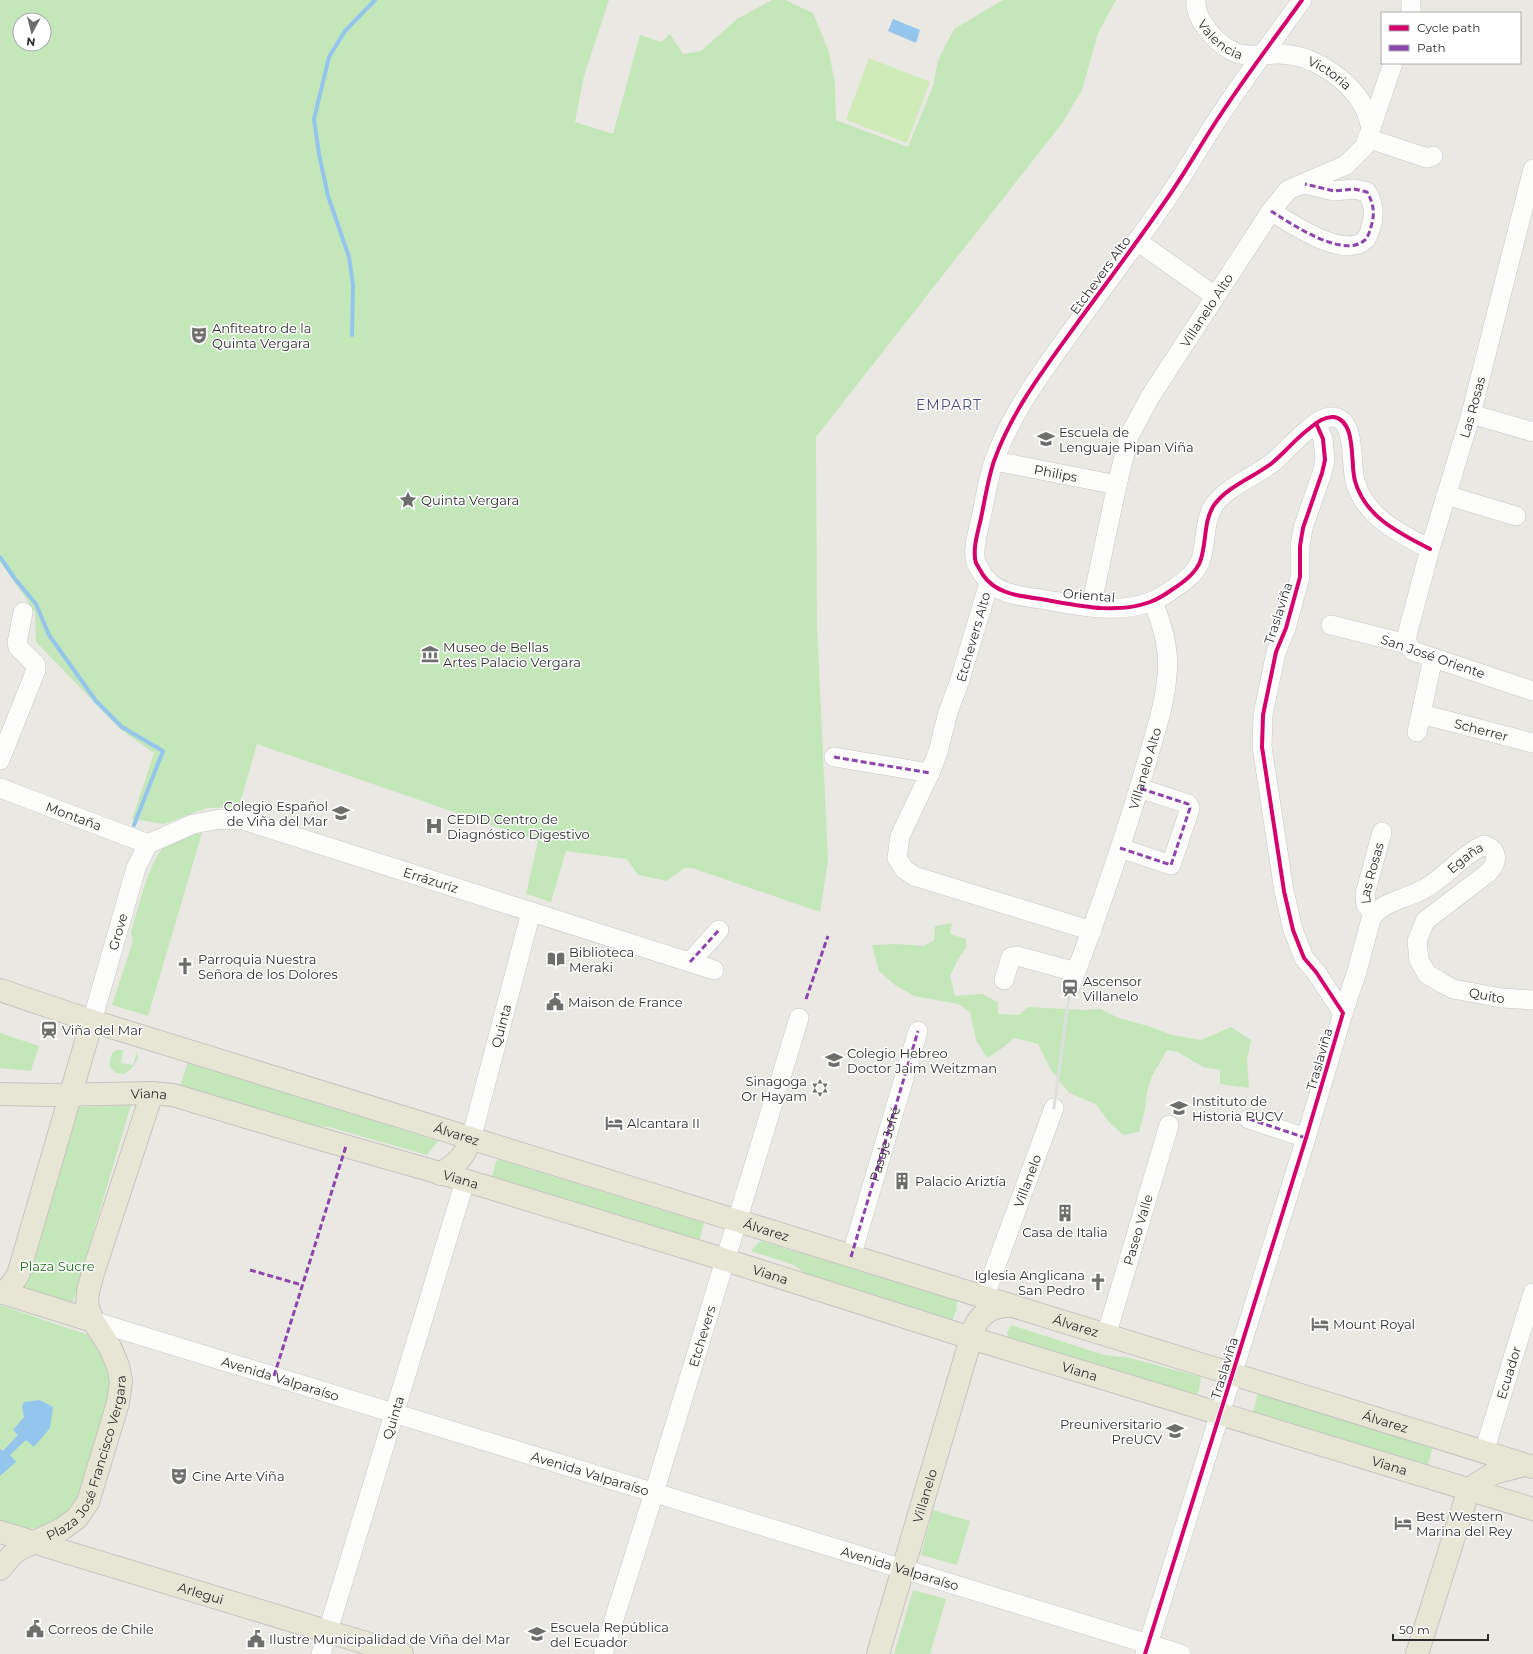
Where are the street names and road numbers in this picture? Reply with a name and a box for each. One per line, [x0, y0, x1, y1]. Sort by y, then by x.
street label: Valencia [1195, 16, 1245, 62]
street label: Victoria [1306, 53, 1355, 93]
street label: Etchevers Alto [1066, 233, 1134, 317]
street label: Villanelo Alto [1177, 270, 1236, 350]
street label: Las Rosas [1456, 375, 1488, 440]
street label: Philips [1033, 461, 1079, 485]
street label: Traslaviña [1260, 580, 1296, 646]
street label: Oriental [1062, 585, 1116, 605]
street label: Etchevers Alto [953, 590, 993, 684]
street label: San José Oriente [1379, 631, 1487, 681]
street label: Scherrer [1453, 715, 1510, 744]
street label: Villanelo Alto [1125, 726, 1164, 811]
street label: Montaña [44, 798, 104, 834]
street label: Egaña [1444, 839, 1486, 876]
street label: Las Rosas [1357, 841, 1387, 905]
street label: Errázuriz [401, 864, 461, 896]
street label: Grove [105, 911, 131, 952]
street label: Quito [1468, 984, 1506, 1006]
street label: Quinta [487, 1002, 514, 1050]
street label: Traslaviña [1302, 1026, 1336, 1092]
street label: Viana [131, 1085, 168, 1102]
street label: Pasaje Jofré [866, 1104, 903, 1183]
street label: Álvarez [432, 1119, 482, 1149]
street label: Villanelo [1010, 1152, 1044, 1209]
street label: Viana [441, 1166, 481, 1192]
street label: Paseo Valle [1120, 1192, 1156, 1267]
street label: Álvarez [742, 1215, 791, 1244]
street label: Viana [751, 1261, 790, 1287]
street label: Etchevers [685, 1303, 719, 1369]
street label: Álvarez [1051, 1311, 1101, 1340]
street label: Traslaviña [1207, 1335, 1241, 1401]
street label: Ecuador [1493, 1344, 1524, 1401]
street label: Avenida Valparaíso [220, 1353, 341, 1404]
street label: Viana [1060, 1358, 1100, 1384]
street label: Plaza José Francisco Vergara [43, 1374, 129, 1543]
street label: Quinta [379, 1394, 407, 1441]
street label: Álvarez [1361, 1407, 1410, 1436]
street label: Avenida Valparaíso [529, 1448, 651, 1499]
street label: Viana [1370, 1452, 1409, 1478]
street label: Villanelo [909, 1467, 940, 1525]
street label: Avenida Valparaíso [839, 1542, 961, 1594]
street label: Arlegui [176, 1579, 226, 1607]

